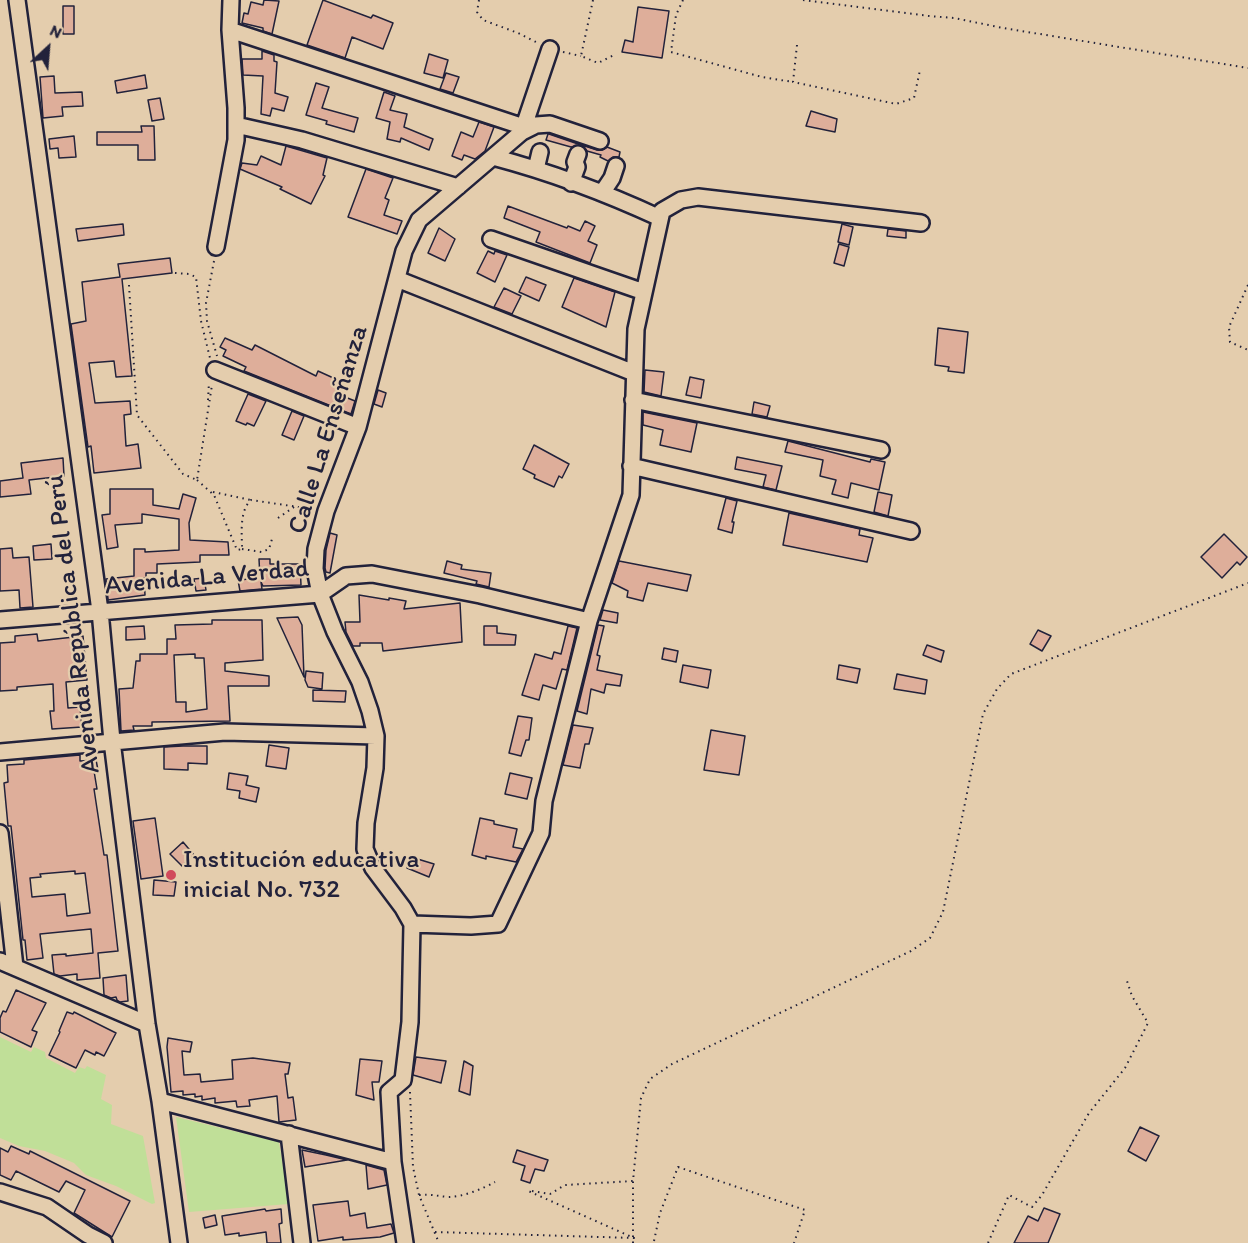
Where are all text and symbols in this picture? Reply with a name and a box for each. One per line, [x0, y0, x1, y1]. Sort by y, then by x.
north arrow [18, 18, 78, 78]
text: N [47, 20, 65, 42]
street label: Calle La Enseñanza [282, 322, 376, 538]
street label: Avenida República del Perú [40, 473, 108, 775]
street label: Avenida La Verdad [103, 554, 311, 602]
place label: Institución educativa inicial No. 732 [183, 844, 419, 906]
marker: Institución educativa inicial No. 732 [164, 868, 178, 882]

